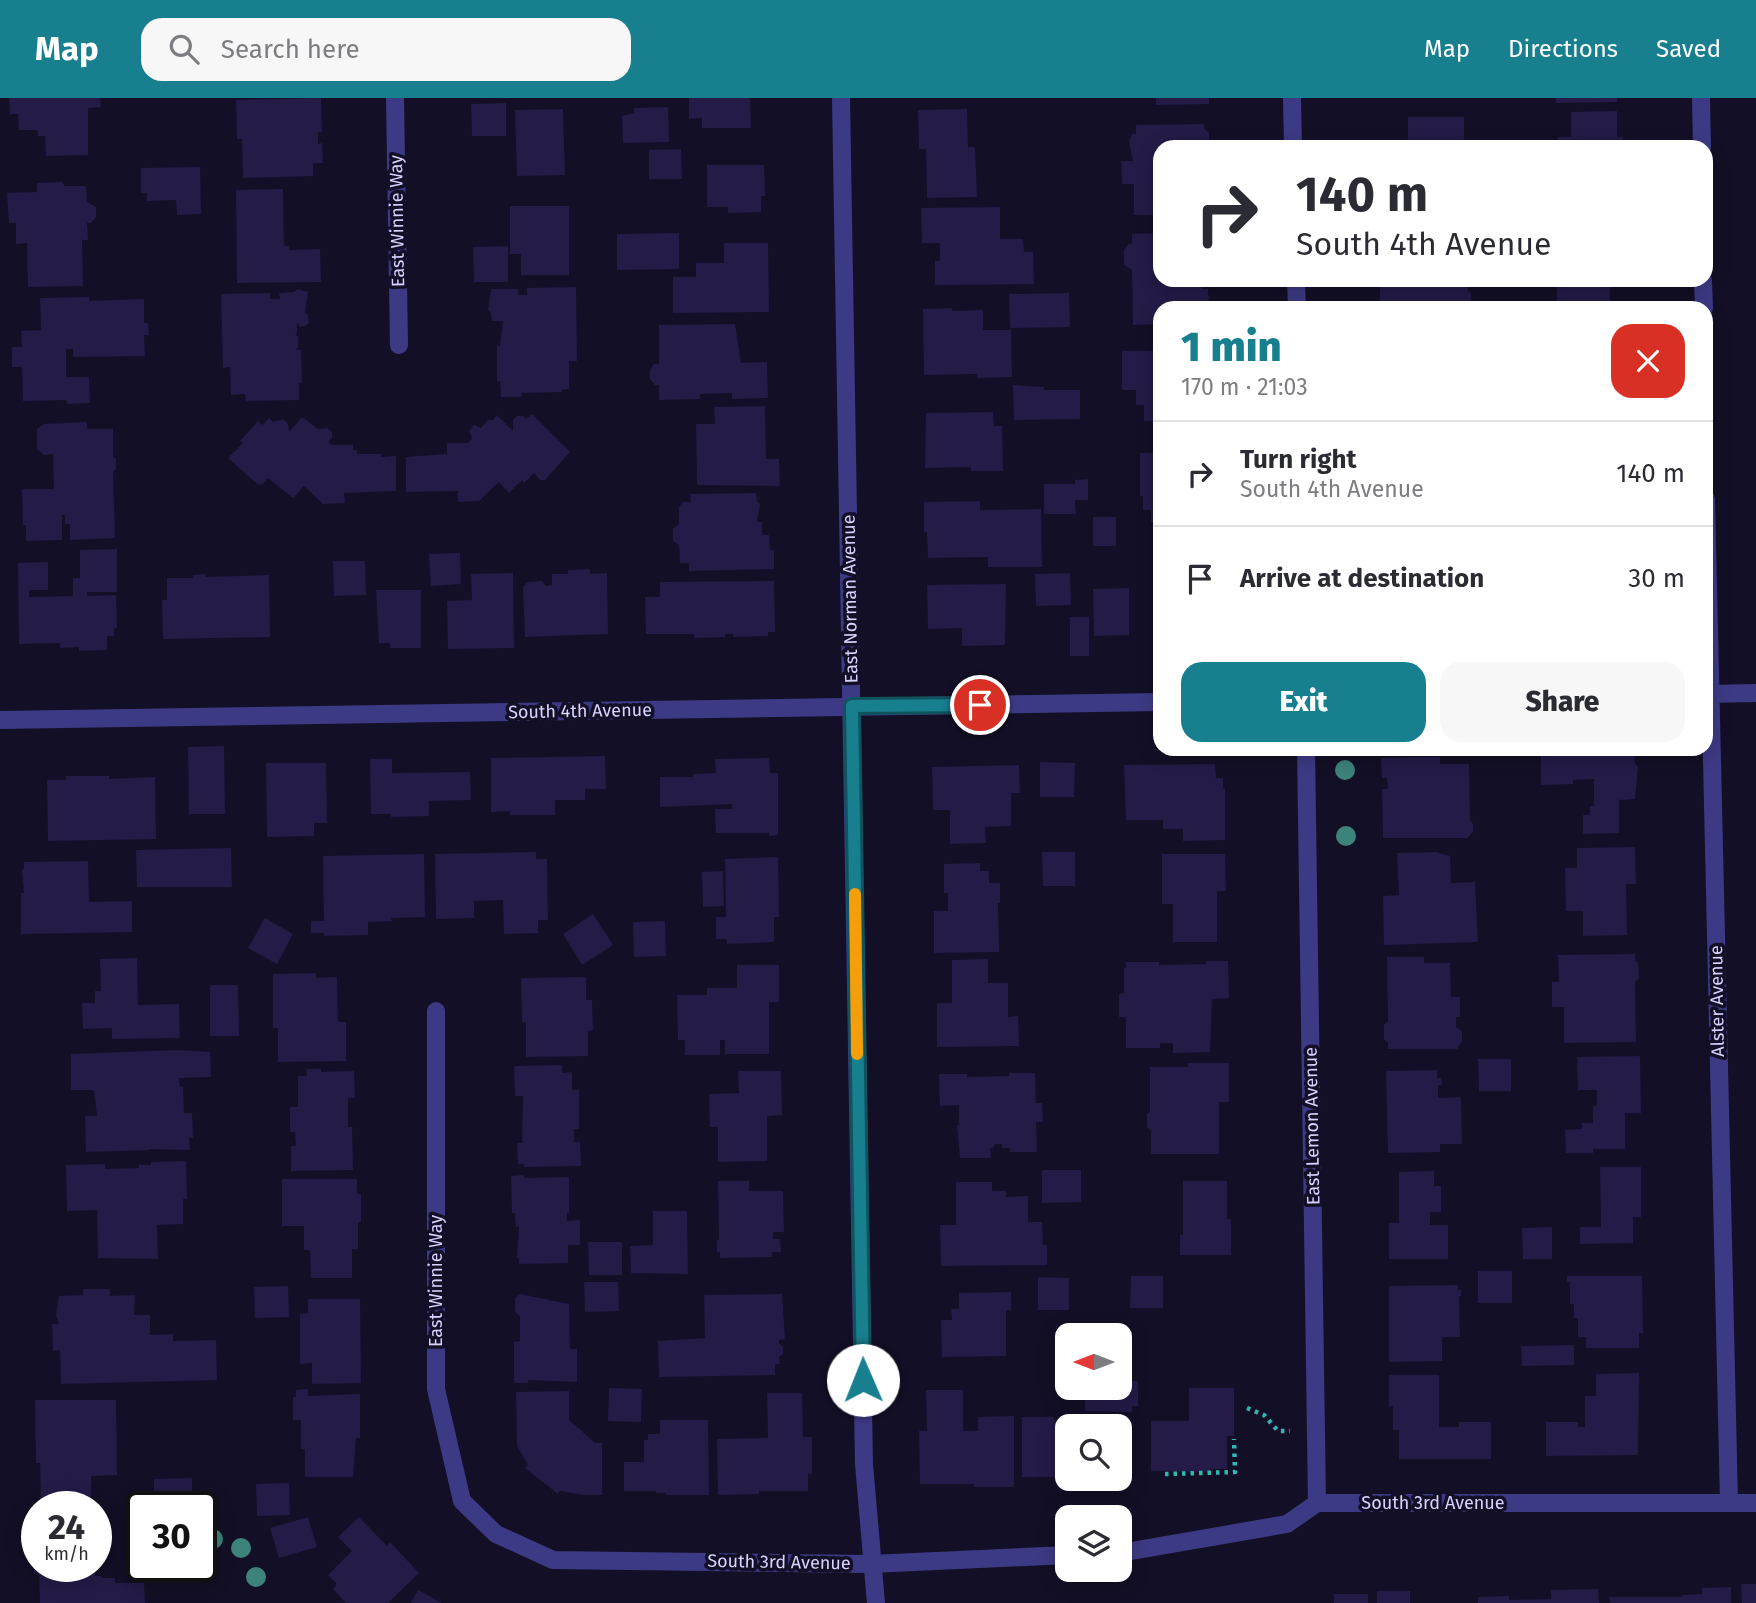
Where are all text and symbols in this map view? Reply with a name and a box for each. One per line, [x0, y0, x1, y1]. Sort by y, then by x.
search box [141, 18, 631, 81]
text: Map [35, 29, 99, 69]
icon: search [165, 30, 203, 68]
text: Search here [221, 34, 360, 65]
text: Map [1424, 35, 1470, 63]
text: Directions [1508, 35, 1618, 63]
text: Saved [1656, 35, 1721, 63]
street label: East Winnie Way [385, 155, 409, 287]
text: 140 m [1296, 165, 1428, 224]
icon: right [1181, 168, 1272, 259]
text: South 4th Avenue [1296, 225, 1552, 263]
text: 1 min [1181, 322, 1282, 372]
button: close [1611, 324, 1685, 398]
text: 170 m · 21:03 [1181, 373, 1308, 401]
text: Turn right [1240, 444, 1357, 475]
icon: right [1181, 455, 1219, 493]
text: 140 m [1616, 458, 1685, 489]
text: South 4th Avenue [1240, 475, 1424, 503]
street label: East Norman Avenue [838, 514, 862, 684]
icon: arrive [1181, 560, 1219, 598]
text: Arrive at destination [1240, 563, 1484, 594]
text: 30 m [1628, 563, 1685, 594]
button: Exit [1181, 662, 1426, 742]
button: Share [1440, 662, 1685, 742]
pin [950, 675, 1010, 735]
icon: arrive [961, 686, 999, 724]
street label: South 4th Avenue [508, 699, 652, 723]
street label: Alster Avenue [1705, 945, 1729, 1057]
street label: East Lemon Avenue [1300, 1047, 1324, 1205]
street label: East Winnie Way [425, 1215, 447, 1347]
north arrow [1055, 1323, 1132, 1400]
map controls [1055, 1323, 1132, 1582]
position arrow [826, 1343, 900, 1417]
button: search [1055, 1414, 1132, 1491]
speed limit sign: 30 [126, 1491, 217, 1582]
street label: South 3rd Avenue [1361, 1492, 1505, 1514]
button: layers [1055, 1505, 1132, 1582]
text: 24 [48, 1506, 85, 1548]
text: km/h [44, 1543, 89, 1565]
street label: South 3rd Avenue [707, 1550, 851, 1574]

